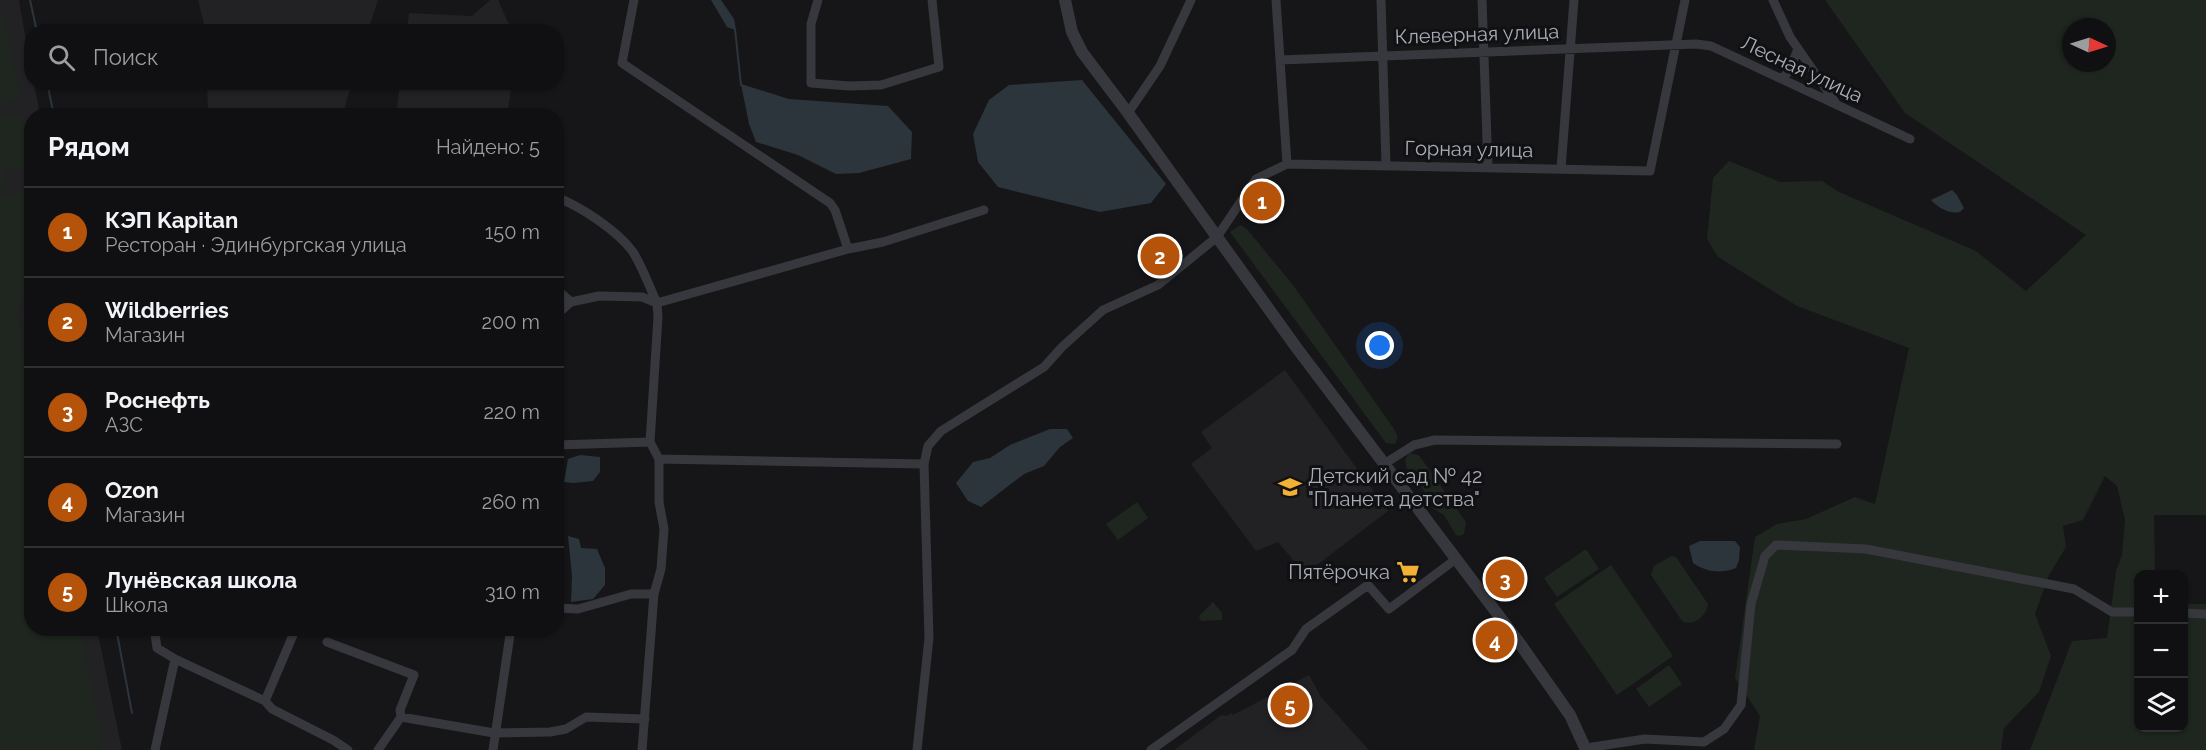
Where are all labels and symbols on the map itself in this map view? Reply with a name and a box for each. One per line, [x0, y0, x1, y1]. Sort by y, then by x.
north arrow [2062, 18, 2116, 72]
street label: Клеверная улица [1394, 19, 1560, 49]
street label: Лесная улица [1737, 30, 1867, 108]
street label: Горная улица [1404, 136, 1534, 162]
pin: 1 [1242, 178, 1282, 224]
pin: 2 [1140, 234, 1180, 278]
your location [1365, 331, 1394, 360]
place label: Детский сад № 42 "Планета детства" [1308, 464, 1482, 511]
school or university icon: Детский сад № 42 "Планета детства" [1277, 474, 1303, 500]
pin: 3 [1486, 556, 1524, 602]
supermarket icon: Пятёрочка [1395, 559, 1421, 585]
place label: Пятёрочка [1288, 560, 1390, 584]
pin: 4 [1476, 618, 1514, 662]
pin: 5 [1270, 682, 1310, 728]

